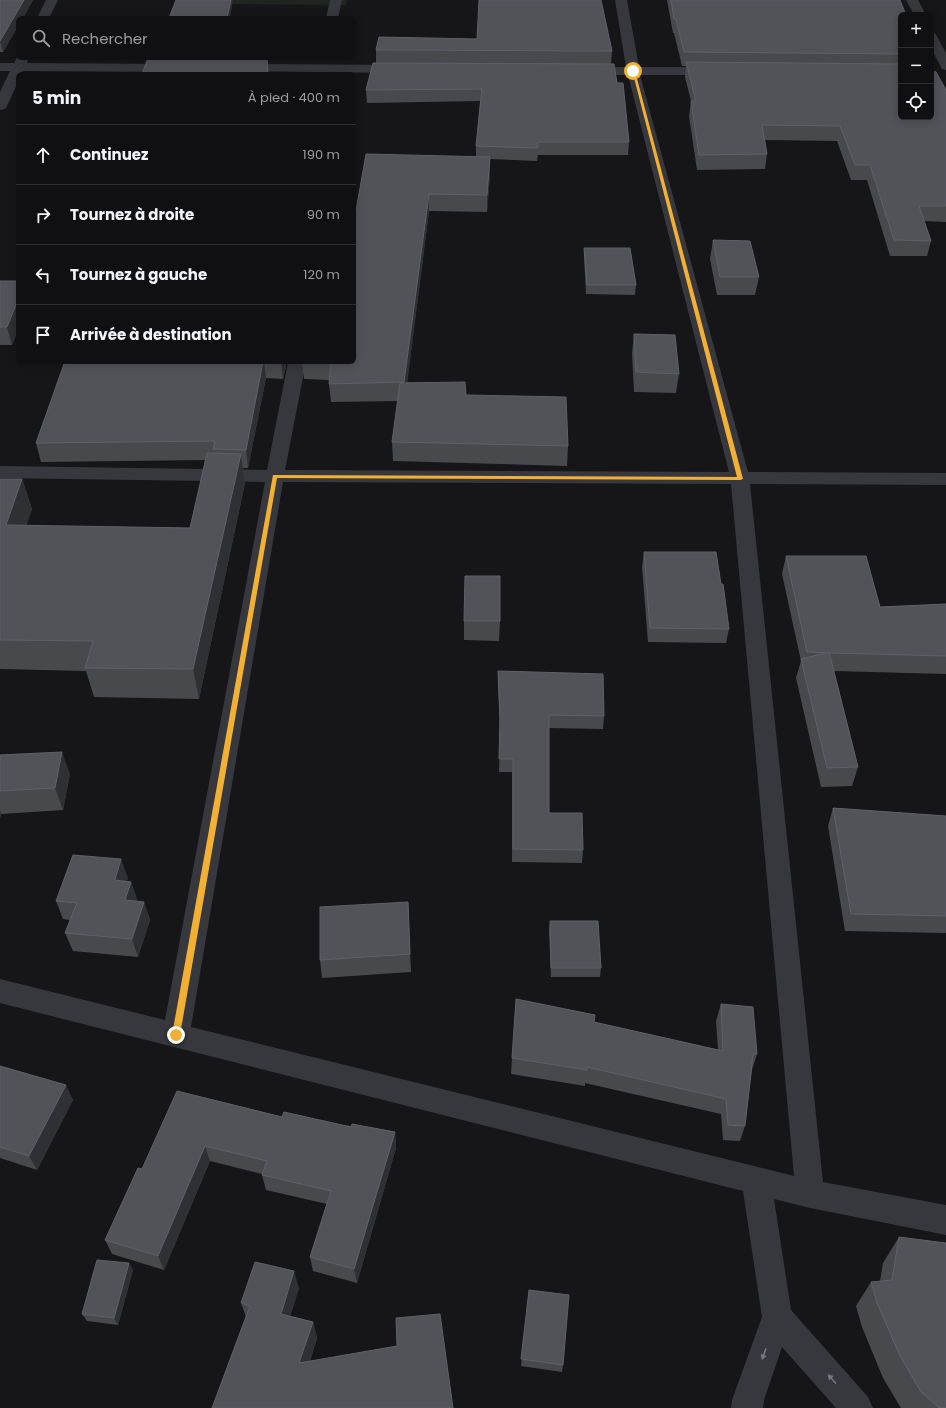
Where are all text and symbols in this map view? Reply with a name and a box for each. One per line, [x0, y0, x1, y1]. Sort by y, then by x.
map controls [898, 12, 934, 120]
button: + [898, 12, 934, 48]
search box [16, 16, 356, 60]
icon: search [30, 27, 52, 49]
text: Rechercher [62, 28, 148, 49]
button: − [898, 48, 934, 84]
route start [624, 62, 642, 80]
button: locate [898, 84, 934, 120]
text: 5 min [32, 86, 81, 110]
text: À pied · 400 m [248, 88, 340, 107]
icon: ahead [32, 144, 54, 166]
text: Continuez [70, 144, 149, 165]
text: 190 m [303, 145, 340, 164]
icon: right [32, 204, 54, 226]
text: Tournez à droite [70, 204, 194, 225]
text: 90 m [307, 205, 340, 224]
icon: left [32, 264, 54, 286]
text: Tournez à gauche [70, 264, 207, 285]
text: 120 m [303, 265, 340, 284]
icon: arrive [32, 324, 54, 346]
text: Arrivée à destination [70, 324, 232, 345]
route end [167, 1026, 185, 1044]
one-way arrow [761, 1348, 767, 1360]
one-way arrow [827, 1373, 836, 1384]

